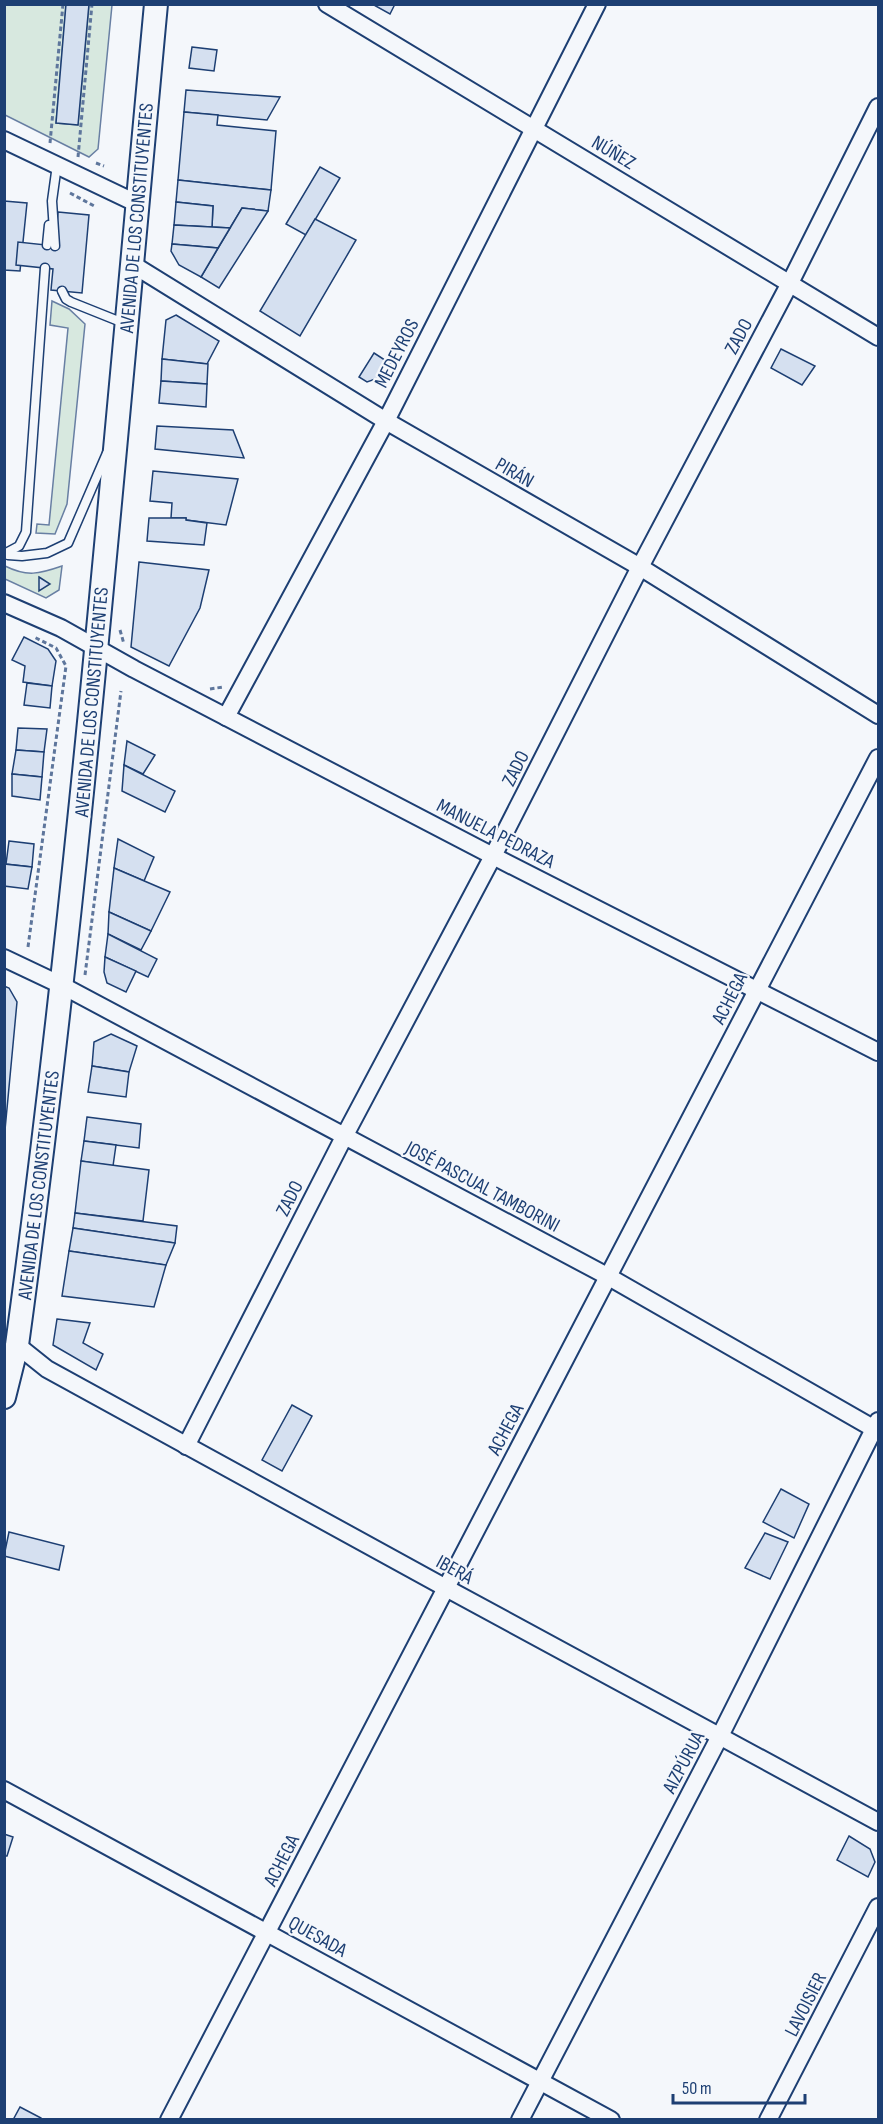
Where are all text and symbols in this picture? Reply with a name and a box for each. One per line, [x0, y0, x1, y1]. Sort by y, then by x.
street label: AVENIDA DE LOS CONSTITUYENTES [115, 102, 159, 335]
street label: NÚÑEZ [587, 131, 640, 175]
street label: MEDEYROS [369, 315, 424, 392]
street label: ZADO [720, 315, 758, 358]
street label: PIRÁN [491, 452, 538, 493]
street label: AVENIDA DE LOS CONSTITUYENTES [70, 586, 114, 819]
street label: ZADO [497, 747, 535, 790]
street label: MANUELA PEDRAZA [432, 794, 559, 874]
street label: ACHEGA [706, 968, 753, 1029]
street label: AVENIDA DE LOS CONSTITUYENTES [13, 1069, 65, 1302]
street label: JOSÉ PASCUAL TAMBORINI [400, 1136, 564, 1238]
street label: ZADO [271, 1177, 309, 1220]
street label: ACHEGA [482, 1399, 530, 1460]
street label: IBERÁ [432, 1550, 478, 1590]
street label: AIZPÚRUA [657, 1727, 710, 1798]
street label: ACHEGA [258, 1830, 305, 1891]
street label: QUESADA [284, 1911, 351, 1963]
street label: LAVOISIER [780, 1969, 832, 2040]
scale bar [673, 2067, 805, 2105]
text: 50 m [682, 2078, 712, 2099]

